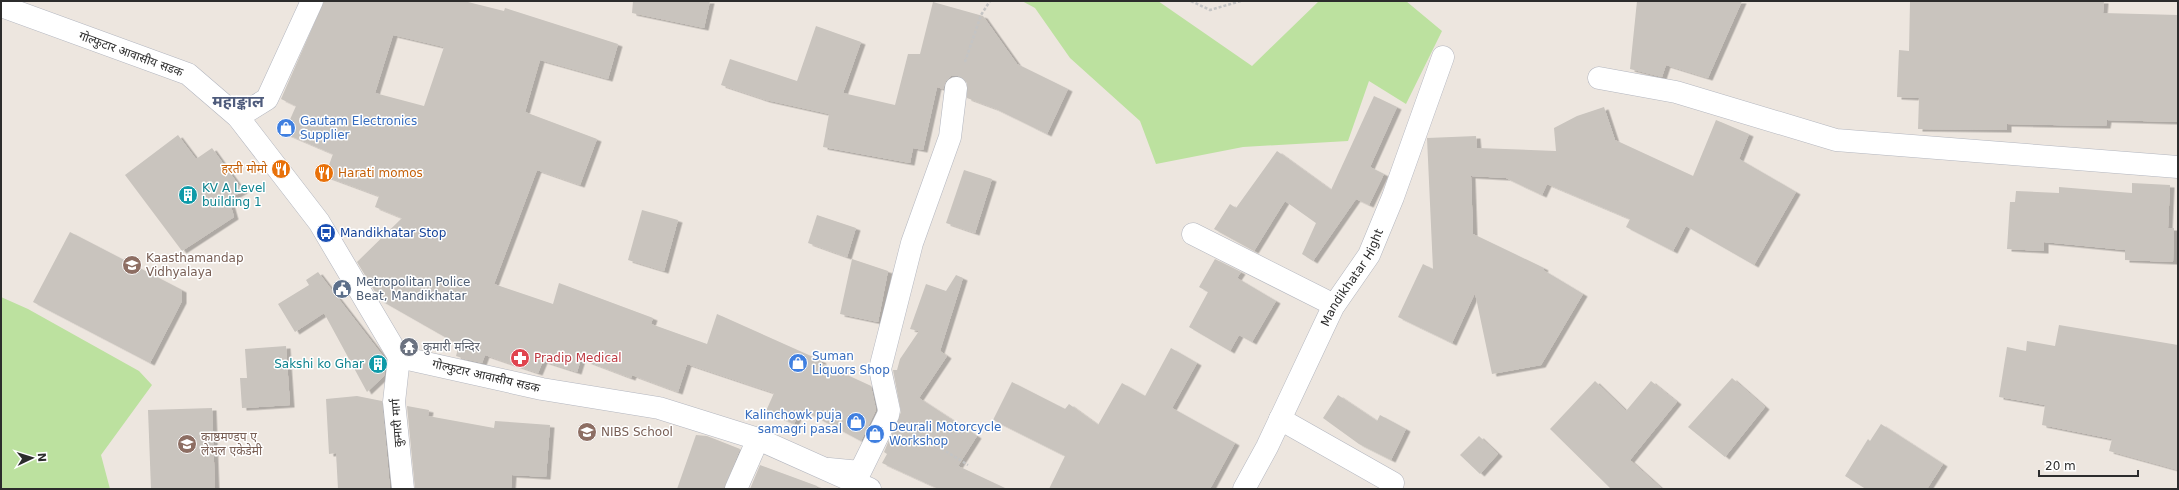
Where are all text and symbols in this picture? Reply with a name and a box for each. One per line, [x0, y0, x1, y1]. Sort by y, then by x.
street label: गोल्फुटार आवासीय सडक [77, 28, 186, 81]
district label: महाङ्काल [212, 92, 265, 111]
place label: Gautam Electronics Supplier [300, 114, 417, 142]
shop icon: Gautam Electronics Supplier [275, 117, 297, 139]
restaurant icon: हरती मोमो [270, 158, 292, 180]
place label: हरती मोमो [221, 161, 268, 176]
restaurant icon: Harati momos [313, 162, 335, 184]
place label: Harati momos [338, 166, 423, 180]
place label: KV A Level building 1 [202, 181, 266, 209]
building icon: KV A Level building 1 [177, 184, 199, 206]
bus stop icon: Mandikhatar Stop [315, 222, 337, 244]
place label: Mandikhatar Stop [340, 226, 446, 240]
street label: Mandikhatar Hight [1318, 226, 1386, 328]
place label: Kaasthamandap Vidhyalaya [146, 251, 244, 279]
school or university icon: Kaasthamandap Vidhyalaya [121, 254, 143, 276]
place label: Metropolitan Police Beat, Mandikhatar [356, 275, 470, 303]
public building icon: Metropolitan Police Beat, Mandikhatar [331, 278, 353, 300]
temple icon: कुमारी मन्दिर [398, 336, 420, 358]
place label: कुमारी मन्दिर [423, 339, 481, 355]
pharmacy icon: Pradip Medical [509, 347, 531, 369]
place label: Suman Liquors Shop [812, 349, 890, 377]
place label: Pradip Medical [534, 351, 622, 365]
shop icon: Suman Liquors Shop [787, 352, 809, 374]
building icon: Sakshi ko Ghar [367, 353, 389, 375]
street label: गोल्फुटार आवासीय सडक [431, 356, 542, 396]
place label: Sakshi ko Ghar [274, 357, 364, 371]
street label: कुमारी मार्ग [387, 397, 407, 448]
place label: Kalinchowk puja samagri pasal [745, 408, 842, 436]
shop icon: Kalinchowk puja samagri pasal [845, 411, 867, 433]
place label: Deurali Motorcycle Workshop [889, 420, 1001, 448]
school or university icon: NIBS School [576, 421, 598, 443]
shop icon: Deurali Motorcycle Workshop [864, 423, 886, 445]
place label: NIBS School [601, 425, 673, 439]
place label: काष्ठमण्डप ए लेभल एकेडेमी [201, 430, 263, 458]
school or university icon: काष्ठमण्डप ए लेभल एकेडेमी [176, 433, 198, 455]
north arrow [12, 438, 52, 478]
text: N [35, 452, 48, 462]
scale bar [2039, 452, 2138, 478]
text: 20 m [2045, 459, 2076, 473]

